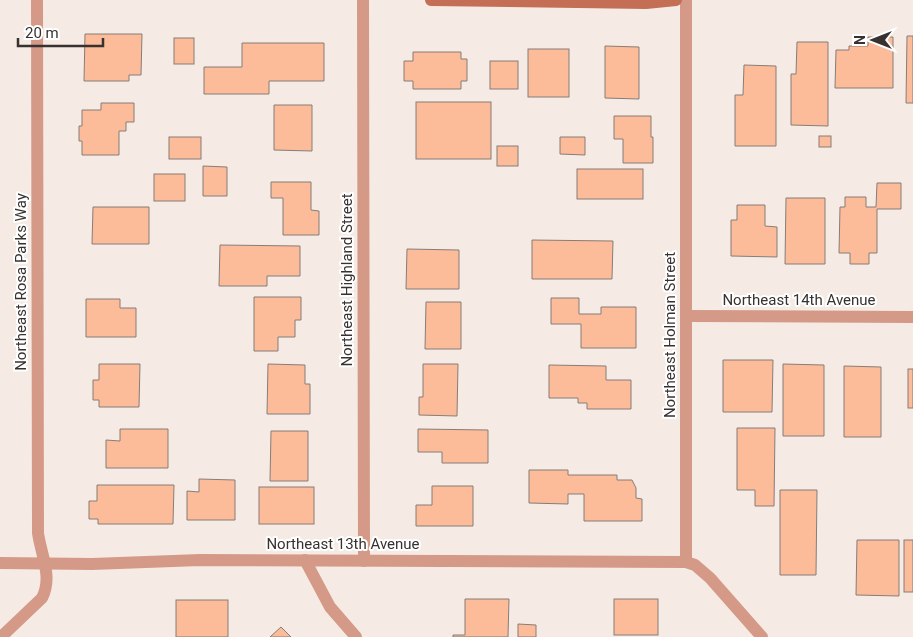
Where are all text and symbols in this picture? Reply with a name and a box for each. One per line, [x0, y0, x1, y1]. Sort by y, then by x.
scale bar [18, 15, 102, 47]
north arrow [848, 15, 898, 65]
text: 20 m [25, 24, 59, 42]
text: N [852, 35, 868, 45]
street label: Northeast Rosa Parks Way [12, 193, 30, 371]
street label: Northeast Highland Street [338, 193, 356, 367]
street label: Northeast Holman Street [661, 252, 679, 418]
street label: Northeast 14th Avenue [722, 291, 876, 309]
street label: Northeast 13th Avenue [266, 535, 420, 553]

